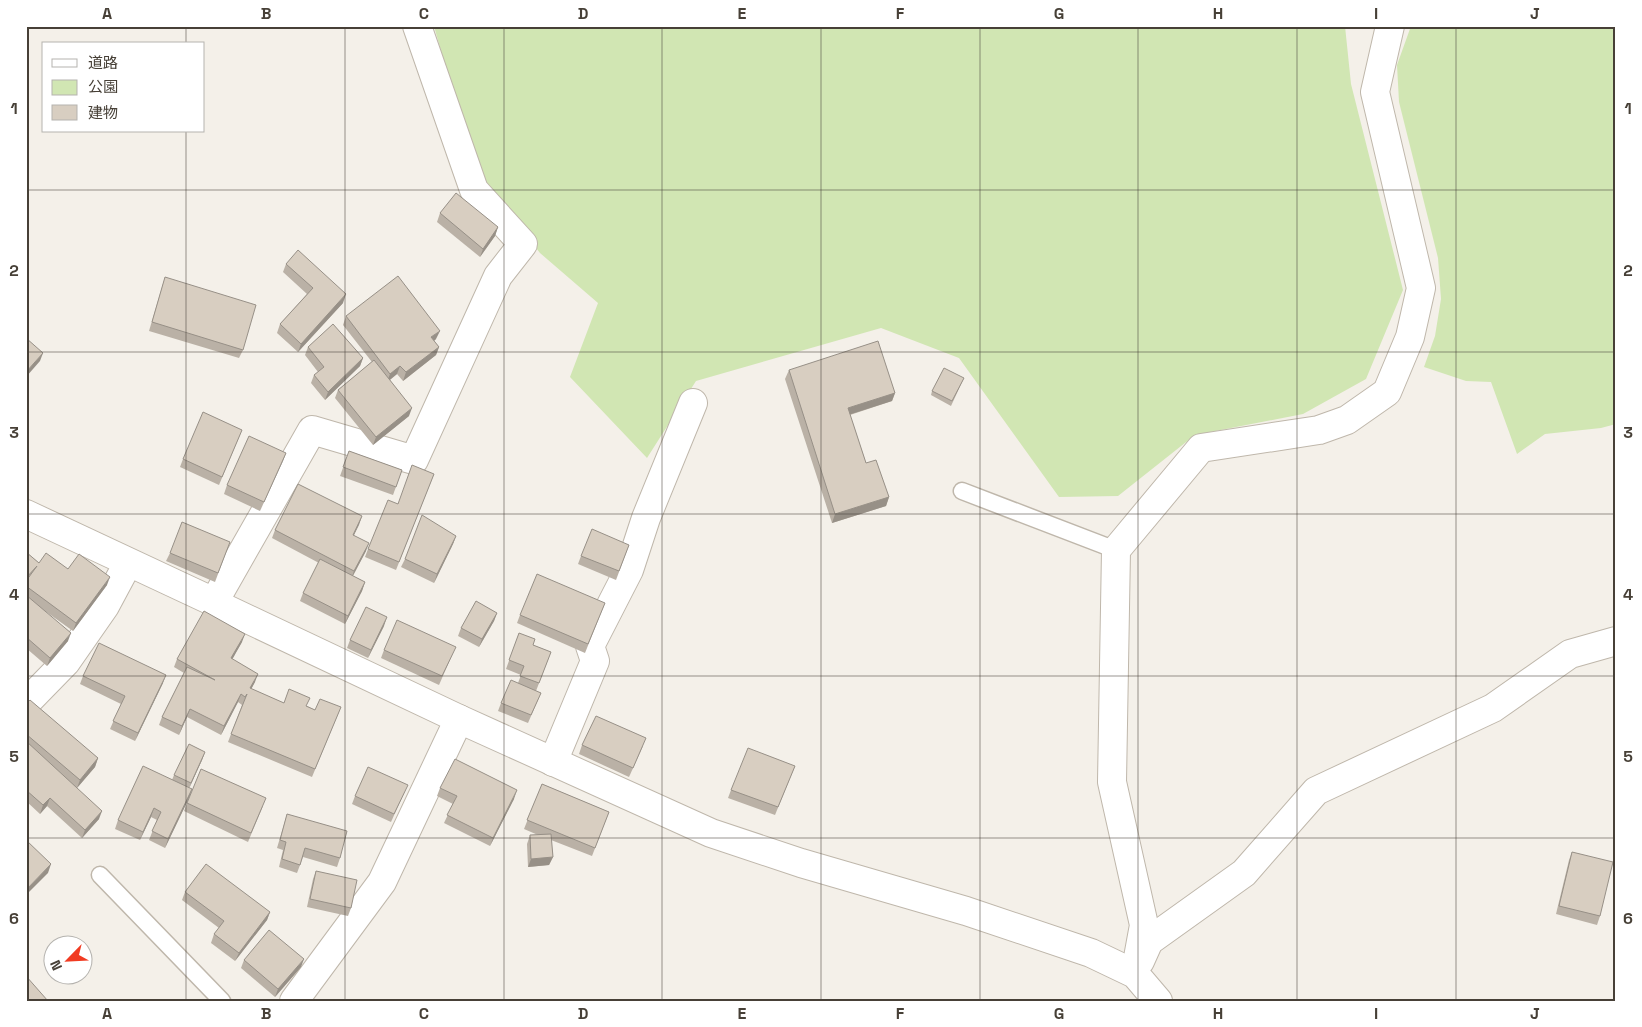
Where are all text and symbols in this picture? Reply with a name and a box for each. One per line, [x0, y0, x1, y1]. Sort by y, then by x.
text: A [102, 3, 112, 24]
text: B [261, 3, 271, 24]
text: C [419, 3, 429, 24]
text: D [578, 3, 588, 24]
text: E [738, 3, 747, 24]
text: F [896, 3, 905, 24]
text: G [1054, 3, 1064, 24]
text: H [1213, 3, 1223, 24]
text: I [1374, 3, 1378, 24]
text: J [1530, 3, 1540, 24]
legend [42, 42, 205, 132]
text: 道路 [88, 53, 118, 72]
text: 公園 [88, 77, 118, 96]
text: 1 [10, 98, 18, 119]
text: 1 [1624, 98, 1632, 119]
text: 建物 [88, 103, 118, 122]
text: 2 [9, 260, 19, 281]
text: 2 [1623, 260, 1633, 281]
text: 3 [9, 422, 19, 443]
text: 3 [1623, 422, 1633, 443]
text: 4 [9, 584, 19, 605]
text: 4 [1623, 584, 1633, 605]
text: 5 [9, 746, 19, 767]
text: 5 [1623, 746, 1633, 767]
text: 6 [9, 908, 19, 929]
text: 6 [1623, 908, 1633, 929]
north arrow [42, 934, 92, 984]
text: N [46, 957, 66, 973]
text: A [102, 1003, 112, 1024]
text: B [261, 1003, 271, 1024]
text: C [419, 1003, 429, 1024]
text: D [578, 1003, 588, 1024]
text: E [738, 1003, 747, 1024]
text: F [896, 1003, 905, 1024]
text: G [1054, 1003, 1064, 1024]
text: H [1213, 1003, 1223, 1024]
text: I [1374, 1003, 1378, 1024]
text: J [1530, 1003, 1540, 1024]

